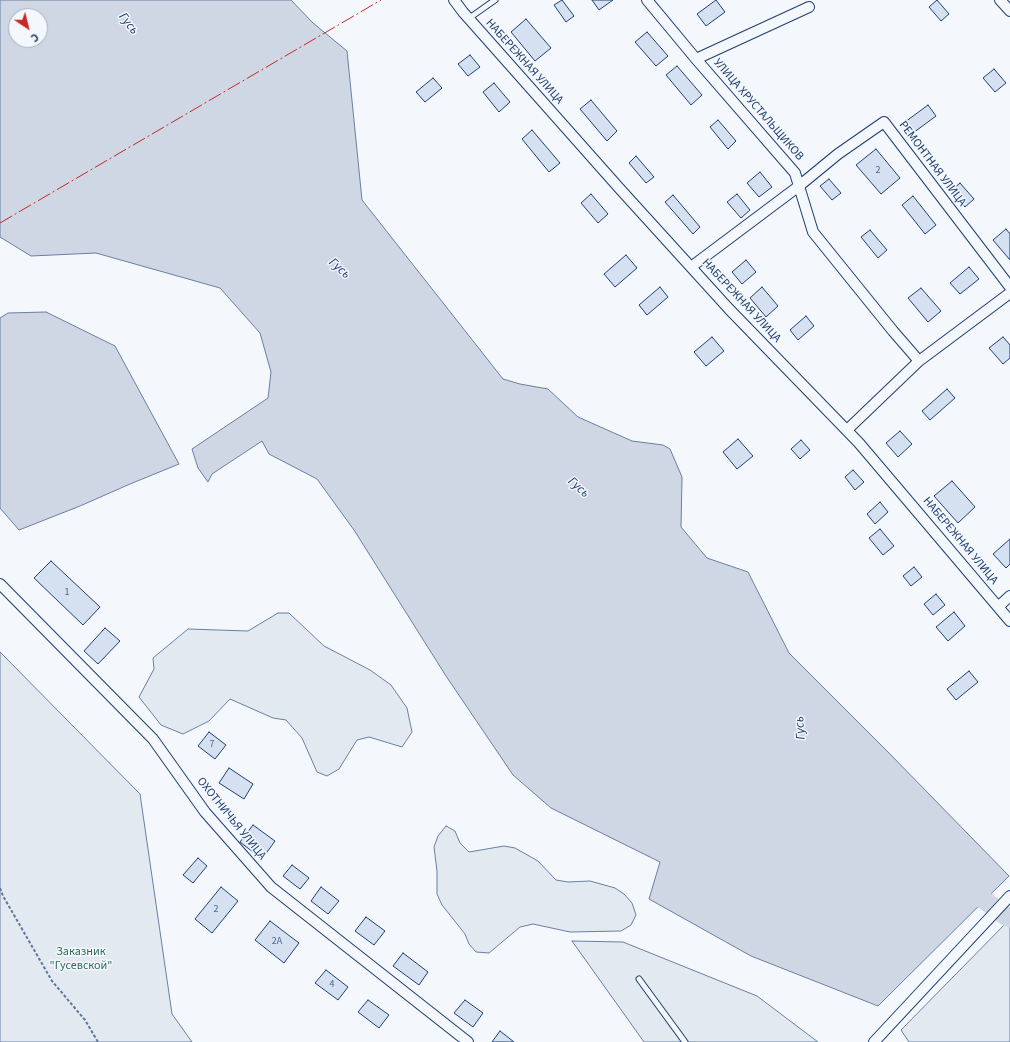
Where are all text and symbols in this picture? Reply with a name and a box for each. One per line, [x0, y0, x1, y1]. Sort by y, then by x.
north arrow [8, 8, 48, 48]
water label: Гусь [115, 10, 141, 38]
street label: НАБЕРЕЖНАЯ УЛИЦА [482, 16, 566, 108]
text: С [28, 29, 42, 45]
street label: УЛИЦА ХРУСТАЛЬЩИКОВ [710, 56, 806, 164]
street label: РЕМОНТНАЯ УЛИЦА [895, 119, 969, 209]
house number: 2 [876, 165, 880, 177]
water label: Гусь [325, 255, 353, 283]
street label: НАБЕРЕЖНАЯ УЛИЦА [698, 256, 784, 346]
water label: Гусь [564, 474, 592, 502]
street label: НАБЕРЕЖНАЯ УЛИЦА [919, 494, 1001, 588]
house number: 1 [65, 587, 69, 599]
water label: Гусь [792, 716, 810, 740]
house number: 7 [210, 739, 214, 751]
street label: ОХОТНИЧЬЯ УЛИЦА [193, 775, 269, 863]
house number: 2 [214, 904, 218, 916]
house number: 2А [272, 936, 282, 948]
park label: Заказник "Гусевской" [50, 945, 112, 973]
house number: 4 [330, 979, 334, 991]

